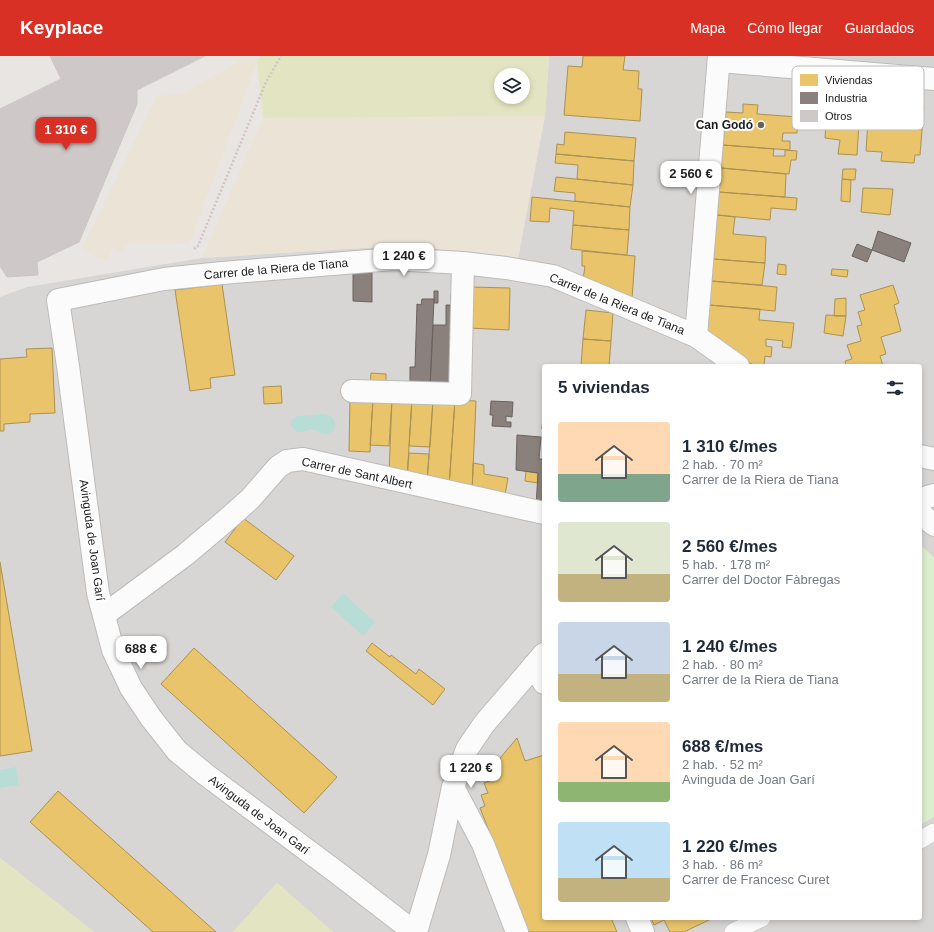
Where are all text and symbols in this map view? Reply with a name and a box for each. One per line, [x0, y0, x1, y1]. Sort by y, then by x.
text: Keyplace [20, 17, 103, 38]
text: Mapa [690, 20, 725, 36]
text: Cómo llegar [747, 20, 823, 36]
text: Guardados [845, 20, 914, 36]
legend [792, 66, 924, 130]
map controls [494, 68, 530, 104]
button: layers [494, 68, 530, 104]
text: Viviendas [825, 74, 873, 86]
text: Industria [825, 92, 868, 104]
text: Otros [825, 110, 852, 122]
pin: 1 310 € [29, 117, 103, 151]
place label: Can Godó [696, 118, 753, 132]
marker: Can Godó [756, 120, 766, 130]
text: 1 310 € [44, 122, 88, 137]
pin: 2 560 € [654, 161, 728, 195]
text: 2 560 € [669, 166, 713, 181]
pin: 1 240 € [367, 243, 441, 277]
text: 1 240 € [382, 248, 426, 263]
street label: Carrer de la Riera de Tiana [203, 256, 349, 282]
street label: Carrer de la Riera de Tiana [547, 270, 687, 338]
icon: filters [884, 377, 906, 399]
text: 5 viviendas [558, 378, 650, 397]
text: 1 310 €/mes [682, 437, 777, 456]
icon: home [590, 438, 638, 486]
street label: Carrer de Sant Albert [300, 454, 414, 492]
text: 2 hab. · 70 m² [682, 457, 763, 472]
text: Carrer de la Riera de Tiana [682, 472, 839, 487]
street label: Avinguda de Joan Garí [77, 478, 108, 602]
text: 2 560 €/mes [682, 537, 777, 556]
icon: home [590, 538, 638, 586]
text: 5 hab. · 178 m² [682, 557, 770, 572]
text: Carrer del Doctor Fàbregas [682, 572, 840, 587]
pin: 688 € [113, 636, 169, 670]
text: 1 240 €/mes [682, 637, 777, 656]
icon: home [590, 638, 638, 686]
text: 688 € [125, 641, 157, 656]
text: 2 hab. · 80 m² [682, 657, 763, 672]
text: Carrer de la Riera de Tiana [682, 672, 839, 687]
text: 688 €/mes [682, 737, 763, 756]
icon: home [590, 738, 638, 786]
pin: 1 220 € [434, 755, 508, 789]
text: 2 hab. · 52 m² [682, 757, 763, 772]
text: 1 220 € [449, 760, 493, 775]
text: Avinguda de Joan Garí [682, 772, 815, 787]
street label: Avinguda de Joan Garí [206, 773, 313, 858]
text: 1 220 €/mes [682, 837, 777, 856]
icon: home [590, 838, 638, 886]
text: 3 hab. · 86 m² [682, 857, 763, 872]
text: Carrer de Francesc Curet [682, 872, 829, 887]

